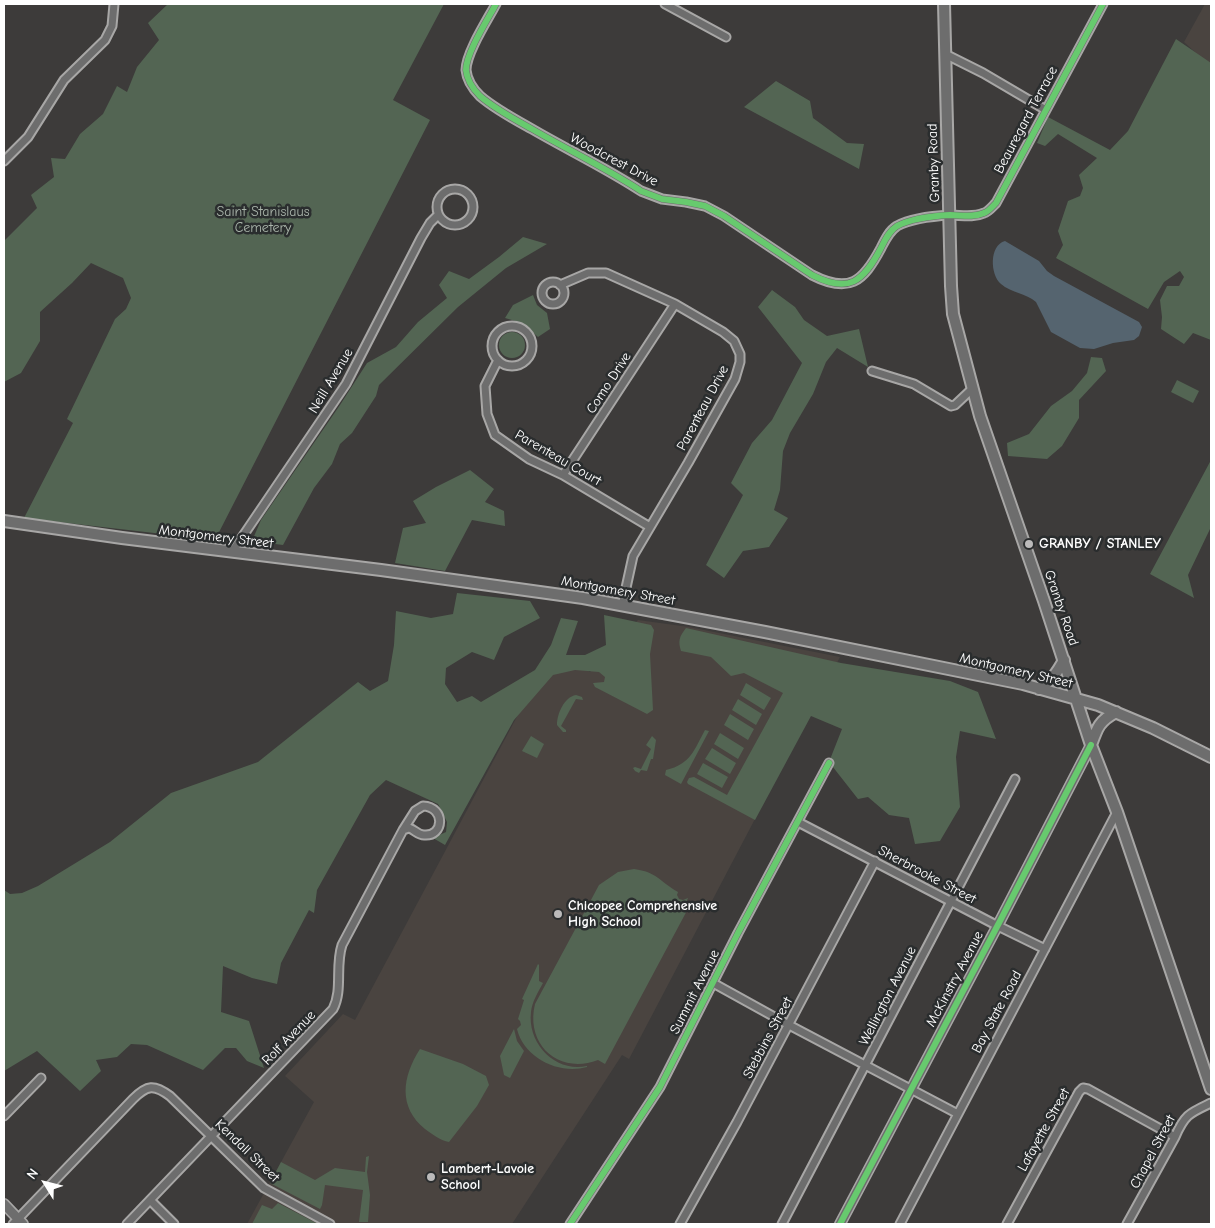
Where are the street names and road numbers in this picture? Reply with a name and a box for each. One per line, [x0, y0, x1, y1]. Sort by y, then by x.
street label: Beauregard Terrace [991, 63, 1061, 177]
street label: Granby Road [924, 123, 944, 203]
street label: Woodcrest Drive [567, 130, 661, 190]
street label: Neill Avenue [305, 345, 357, 417]
street label: Como Drive [583, 349, 635, 417]
street label: Parenteau Drive [673, 362, 733, 454]
street label: Parenteau Court [512, 426, 604, 490]
street label: Montgomery Street [158, 522, 274, 552]
street label: Granby Road [1040, 568, 1082, 648]
street label: Montgomery Street [560, 573, 676, 609]
street label: Montgomery Street [958, 650, 1074, 692]
street label: Sherbrooke Street [875, 842, 979, 908]
street label: McKinstry Avenue [923, 928, 987, 1030]
street label: Wellington Avenue [856, 944, 920, 1048]
street label: Summit Avenue [667, 947, 723, 1037]
street label: Bay State Road [968, 968, 1026, 1056]
street label: Stebbins Street [740, 994, 796, 1082]
street label: Rolf Avenue [259, 1007, 319, 1069]
street label: Lafayette Street [1014, 1086, 1074, 1174]
street label: Chapel Street [1127, 1112, 1179, 1192]
street label: Kendall Street [211, 1116, 283, 1186]

